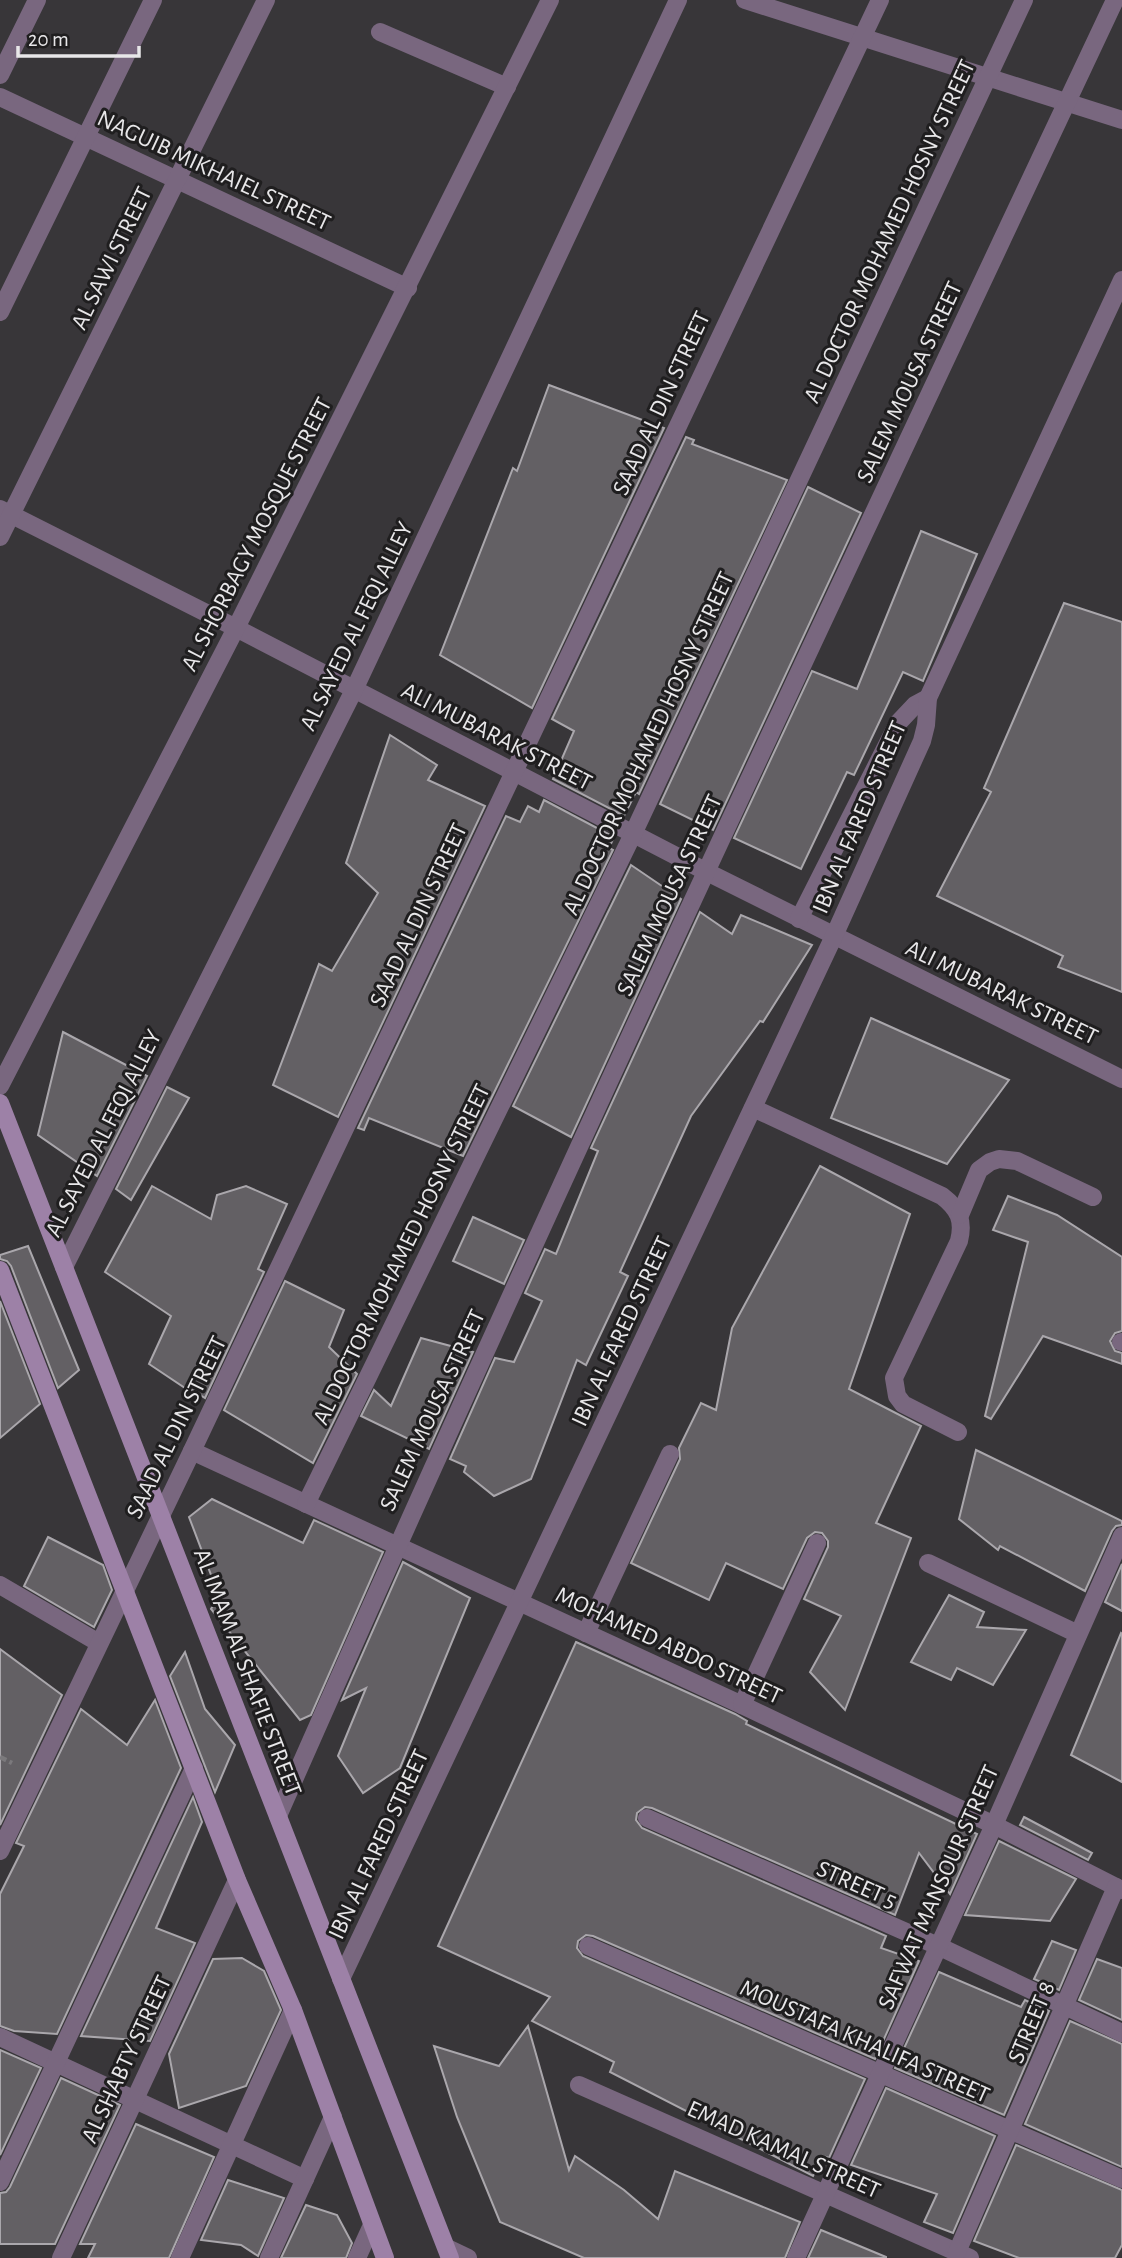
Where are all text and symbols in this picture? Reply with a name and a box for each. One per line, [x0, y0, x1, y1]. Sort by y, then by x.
scale bar [18, 14, 138, 58]
text: 20 m [28, 29, 69, 50]
street label: AL DOCTOR MOHAMED HOSNY STREET [800, 56, 980, 407]
street label: NAGUIB MIKHAIEL STREET [93, 106, 334, 236]
street label: AL SAWI STREET [67, 183, 157, 333]
street label: SALEM MOUSA STREET [853, 278, 967, 487]
street label: SAAD AL DIN STREET [609, 308, 715, 499]
street label: AL SHORBAGY MOSQUE STREET [177, 394, 337, 675]
street label: AL SAYED AL FEQI ALLEY [296, 518, 418, 735]
street label: AL DOCTOR MOHAMED HOSNY STREET [559, 568, 739, 919]
street label: ALI MUBARAK STREET [397, 678, 596, 795]
street label: IBN AL FARED STREET [809, 717, 911, 917]
street label: SALEM MOUSA STREET [613, 791, 727, 1000]
street label: SAAD AL DIN STREET [366, 820, 472, 1011]
street label: ALI MUBARAK STREET [902, 936, 1101, 1050]
street label: AL SAYED AL FEQI ALLEY [41, 1026, 167, 1241]
street label: AL DOCTOR MOHAMED HOSNY STREET [309, 1080, 495, 1428]
street label: IBN AL FARED STREET [567, 1233, 677, 1430]
street label: SALEM MOUSA STREET [376, 1306, 490, 1515]
street label: SAAD AL DIN STREET [122, 1332, 232, 1522]
street label: AL IMAM AL SHAFIE STREET [189, 1545, 305, 1799]
street label: MOHAMED ABDO STREET [552, 1583, 786, 1709]
street label: IBN AL FARED STREET [324, 1746, 434, 1943]
street label: SAFWAT MANSOUR STREET [874, 1762, 1004, 2013]
street label: STREET 5 [813, 1857, 900, 1913]
street label: AL SHABTY STREET [78, 1972, 176, 2147]
street label: MOUSTAFA KHALIFA STREET [736, 1976, 993, 2108]
street label: STREET 8 [1004, 1978, 1060, 2067]
street label: EMAD KAMAL STREET [683, 2097, 884, 2203]

